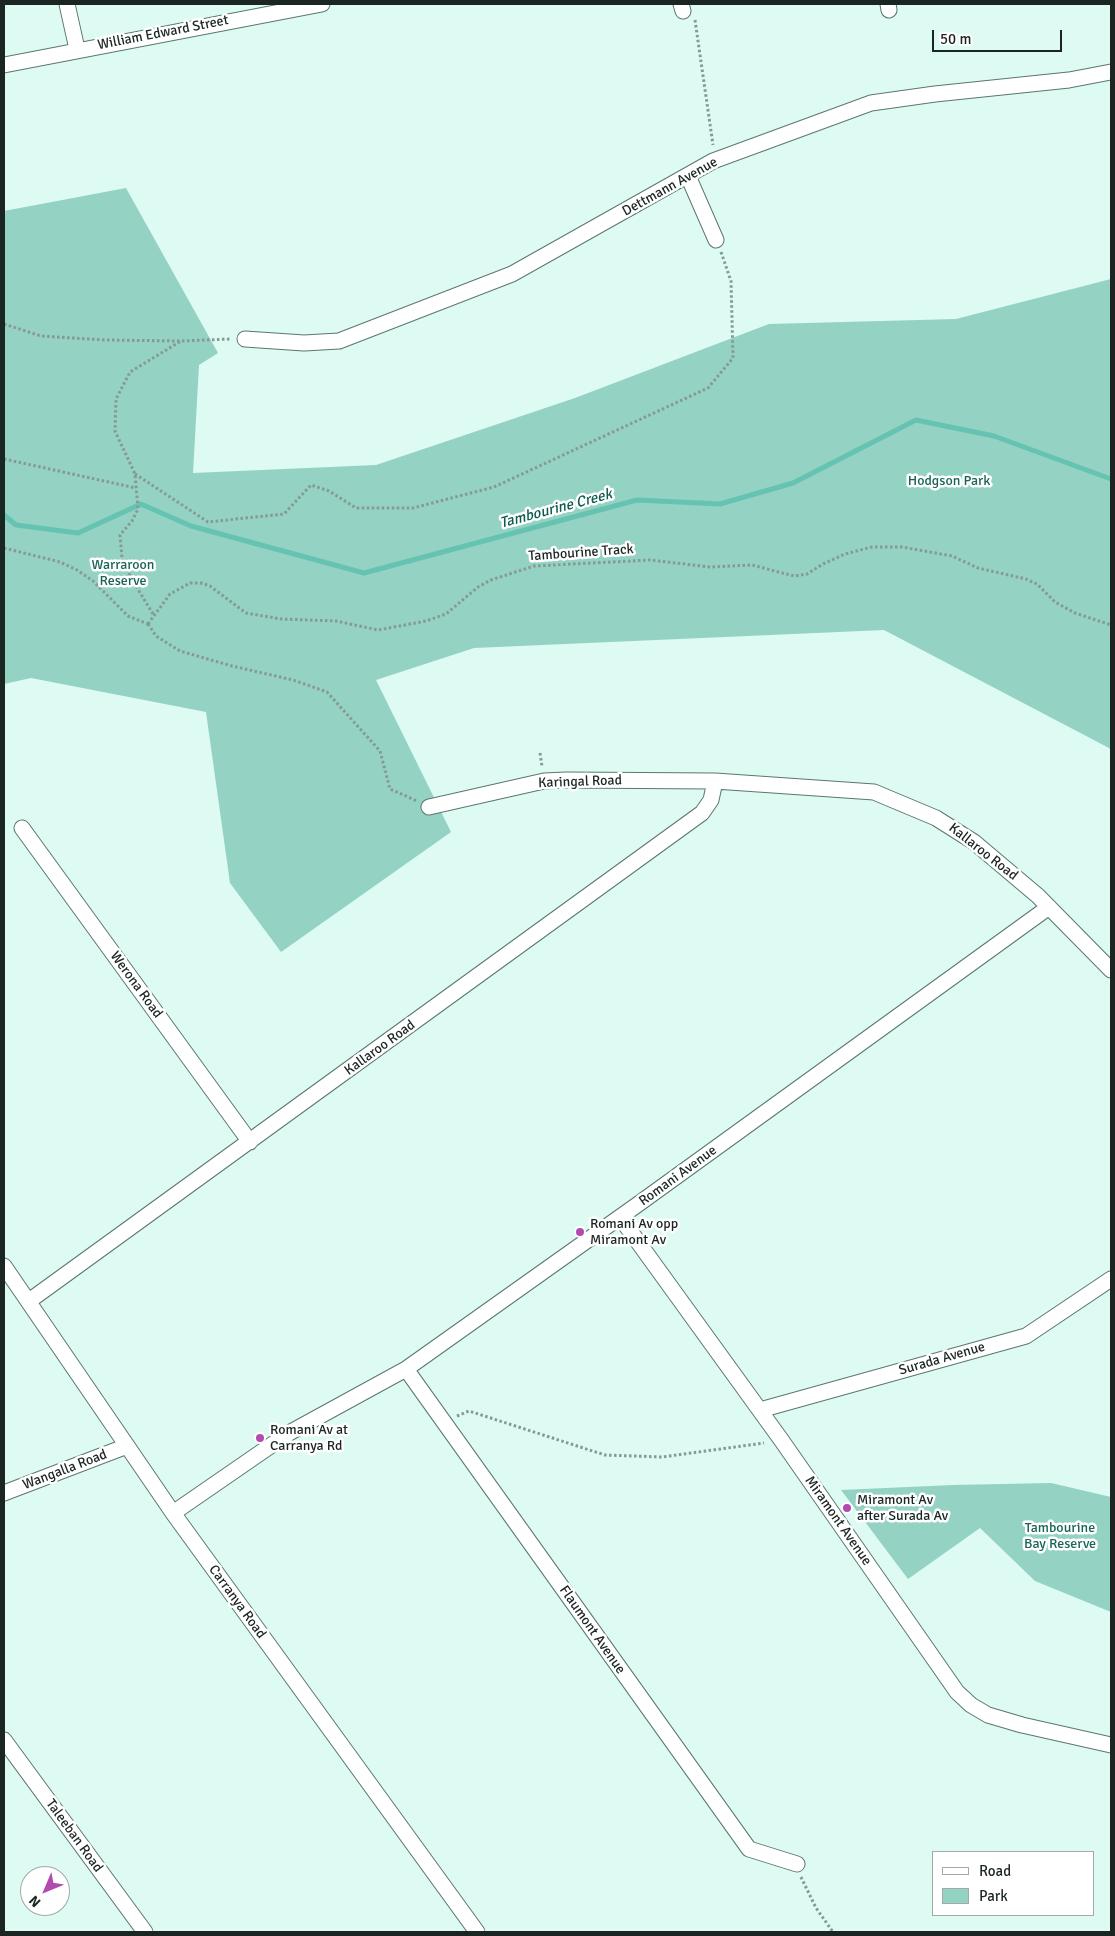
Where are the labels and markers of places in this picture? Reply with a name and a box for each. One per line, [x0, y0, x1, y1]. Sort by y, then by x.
place label: Romani Av opp Miramont Av [590, 1216, 678, 1248]
marker: Romani Av opp Miramont Av [574, 1226, 586, 1238]
place label: Romani Av at Carranya Rd [270, 1422, 348, 1454]
marker: Romani Av at Carranya Rd [254, 1432, 266, 1444]
place label: Miramont Av after Surada Av [857, 1492, 948, 1524]
marker: Miramont Av after Surada Av [841, 1502, 853, 1514]

